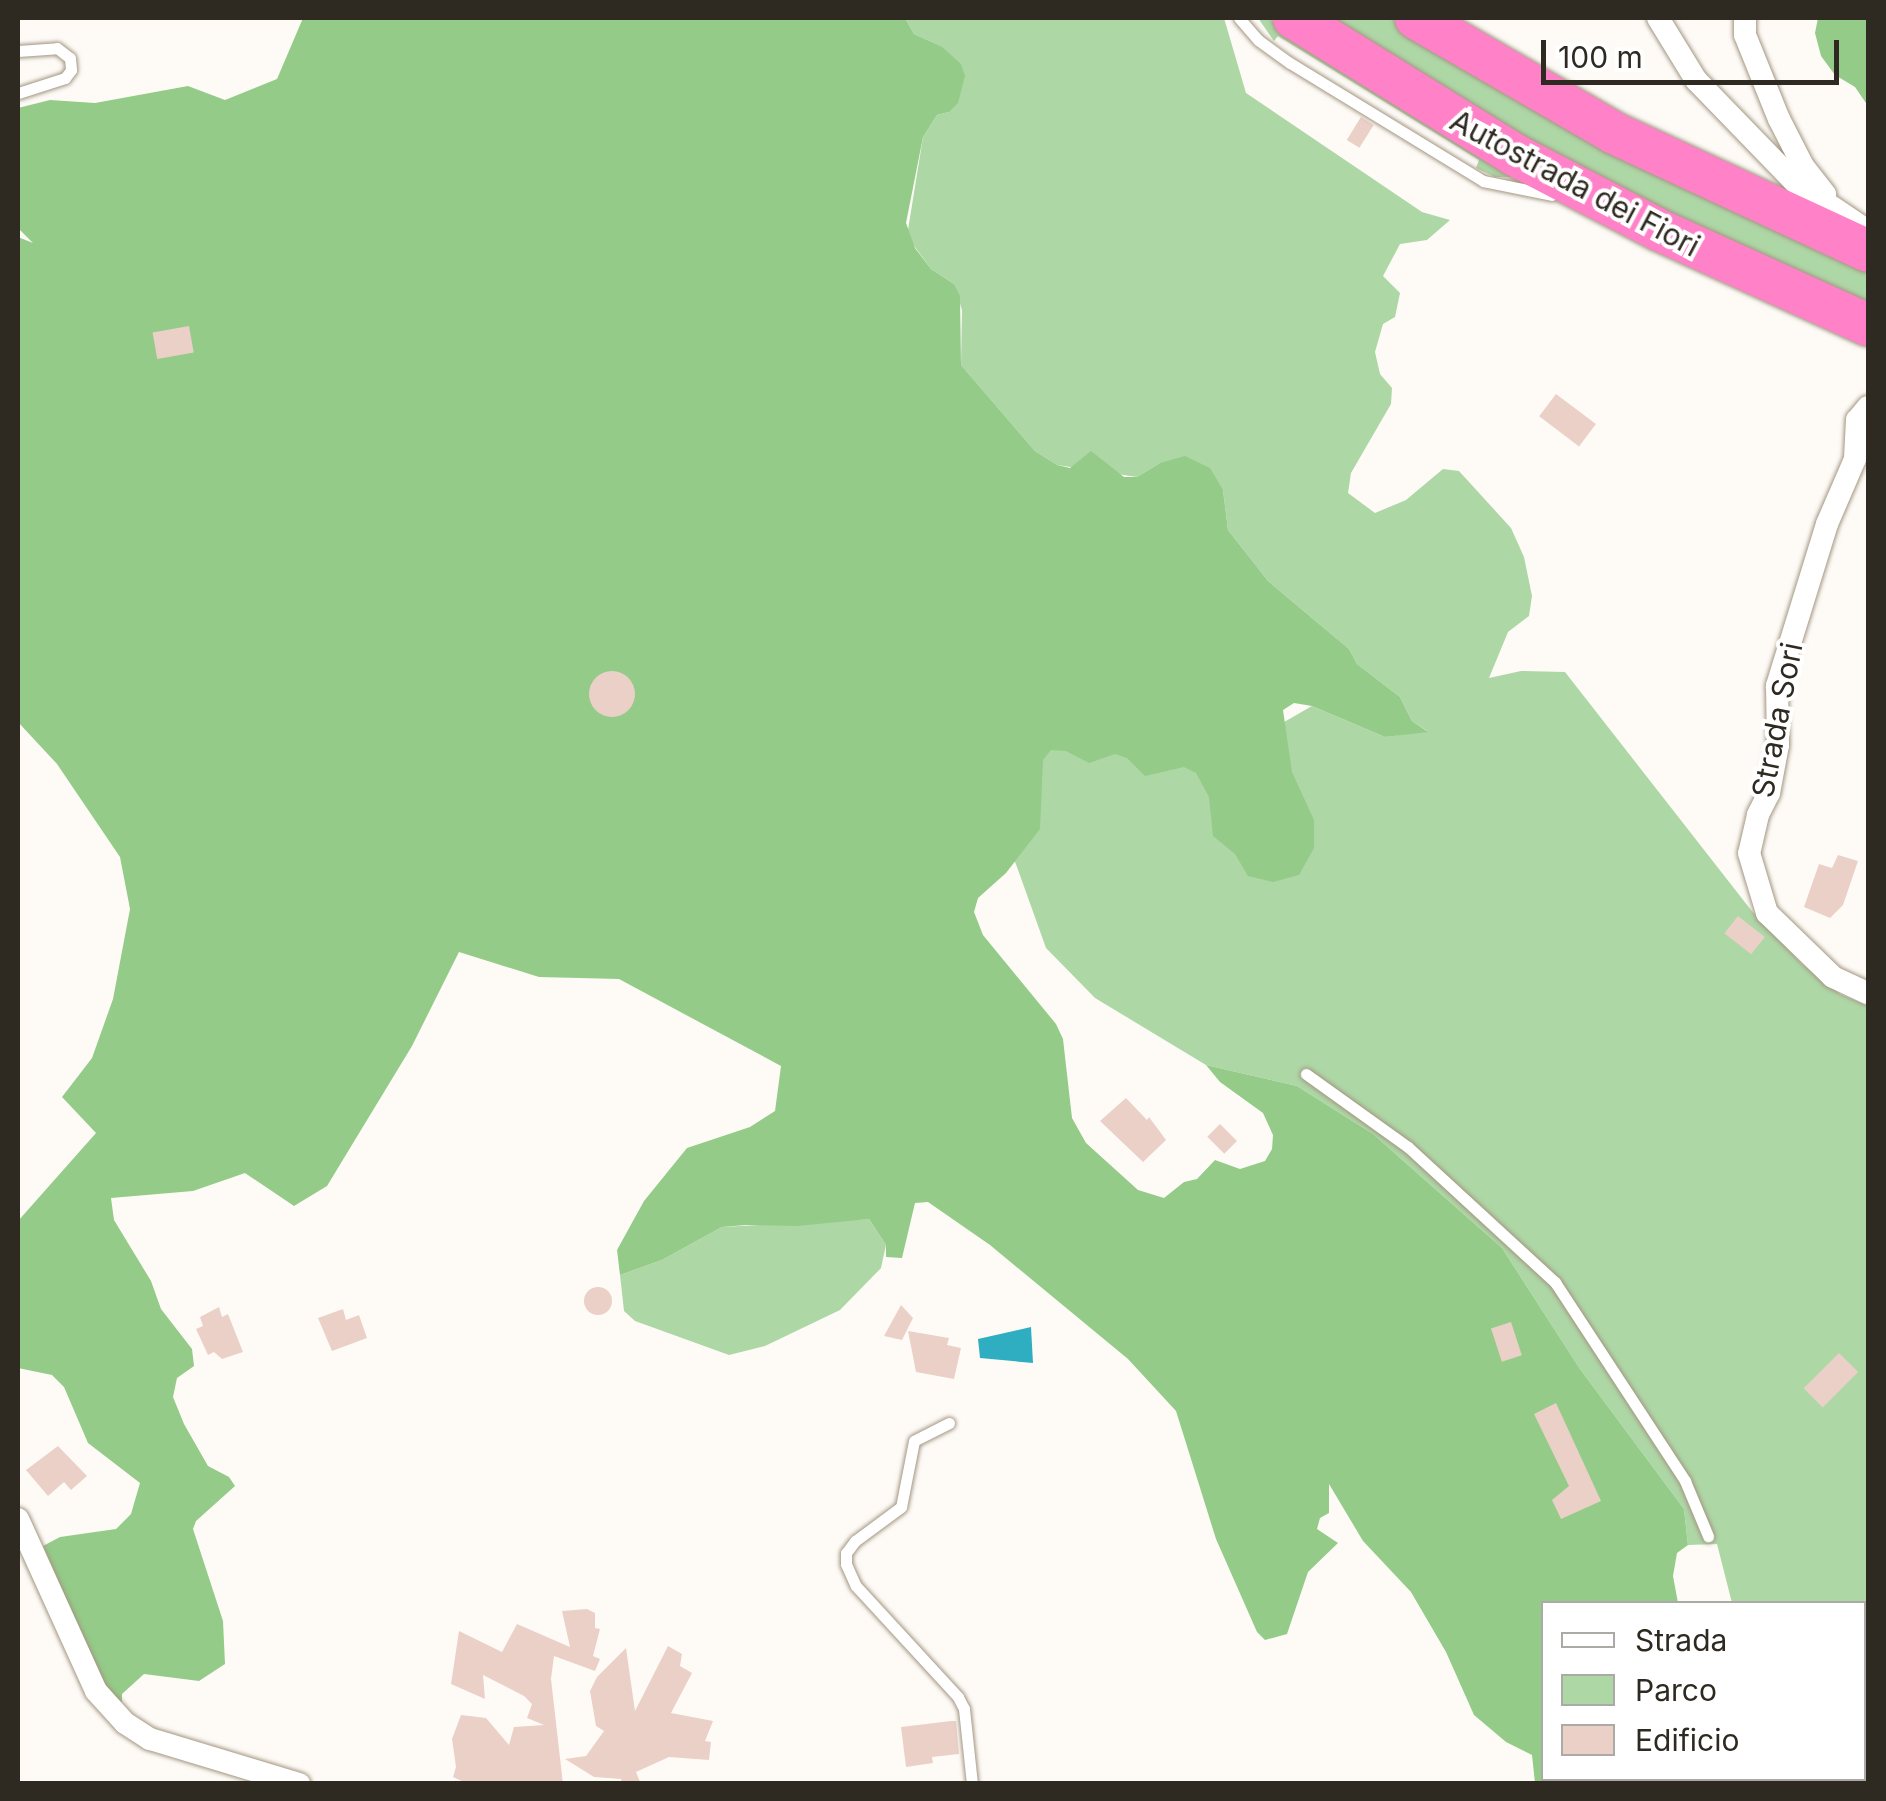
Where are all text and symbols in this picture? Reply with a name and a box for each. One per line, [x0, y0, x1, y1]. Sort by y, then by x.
scale bar [1546, 20, 1844, 82]
text: 100 m [1558, 39, 1643, 75]
street label: Autostrada dei Fiori [1444, 102, 1706, 264]
street label: Strada Sori [1744, 639, 1810, 801]
legend [1541, 1601, 1866, 1781]
text: Strada [1635, 1622, 1727, 1658]
text: Parco [1635, 1672, 1717, 1708]
text: Edificio [1635, 1722, 1739, 1758]

